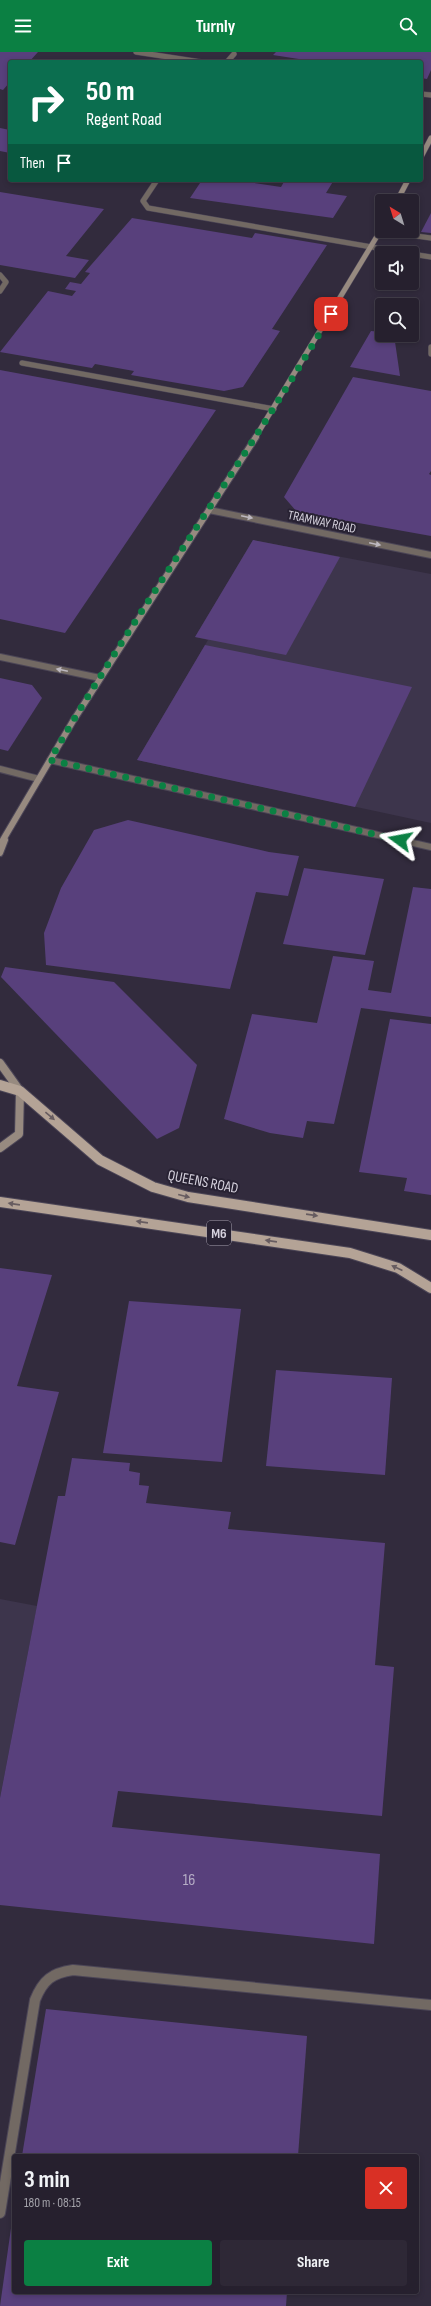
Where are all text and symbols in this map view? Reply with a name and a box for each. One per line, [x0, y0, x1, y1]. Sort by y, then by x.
icon: menu [12, 15, 34, 37]
icon: search [397, 15, 419, 37]
text: Turnly [196, 16, 235, 37]
text: 50 m [86, 75, 135, 108]
icon: right [20, 76, 72, 128]
text: Regent Road [86, 109, 162, 130]
icon: arrive [53, 152, 75, 174]
text: Then [20, 154, 45, 173]
north arrow [375, 194, 419, 238]
map controls [375, 194, 419, 342]
button: sound [375, 246, 419, 290]
pin [314, 297, 348, 331]
button: search [375, 298, 419, 342]
icon: arrive [320, 303, 342, 325]
street label: TRAMWAY ROAD [286, 507, 358, 537]
one-way arrow [241, 515, 253, 521]
one-way arrow [368, 541, 381, 547]
one-way arrow [56, 666, 68, 672]
position arrow [379, 819, 421, 861]
one-way arrow [44, 1112, 55, 1121]
street label: QUEENS ROAD [166, 1166, 240, 1198]
one-way arrow [177, 1193, 190, 1199]
one-way arrow [7, 1201, 20, 1207]
one-way arrow [306, 1212, 318, 1218]
one-way arrow [136, 1219, 148, 1225]
road number: M6 [207, 1221, 231, 1245]
one-way arrow [265, 1238, 277, 1244]
one-way arrow [391, 1265, 403, 1271]
house number: 16 [183, 1871, 195, 1890]
text: 3 min [24, 2165, 70, 2194]
button: close [365, 2167, 407, 2209]
text: 180 m · 08:15 [24, 2195, 81, 2211]
button: Exit [24, 2240, 212, 2286]
button: Share [220, 2240, 407, 2286]

